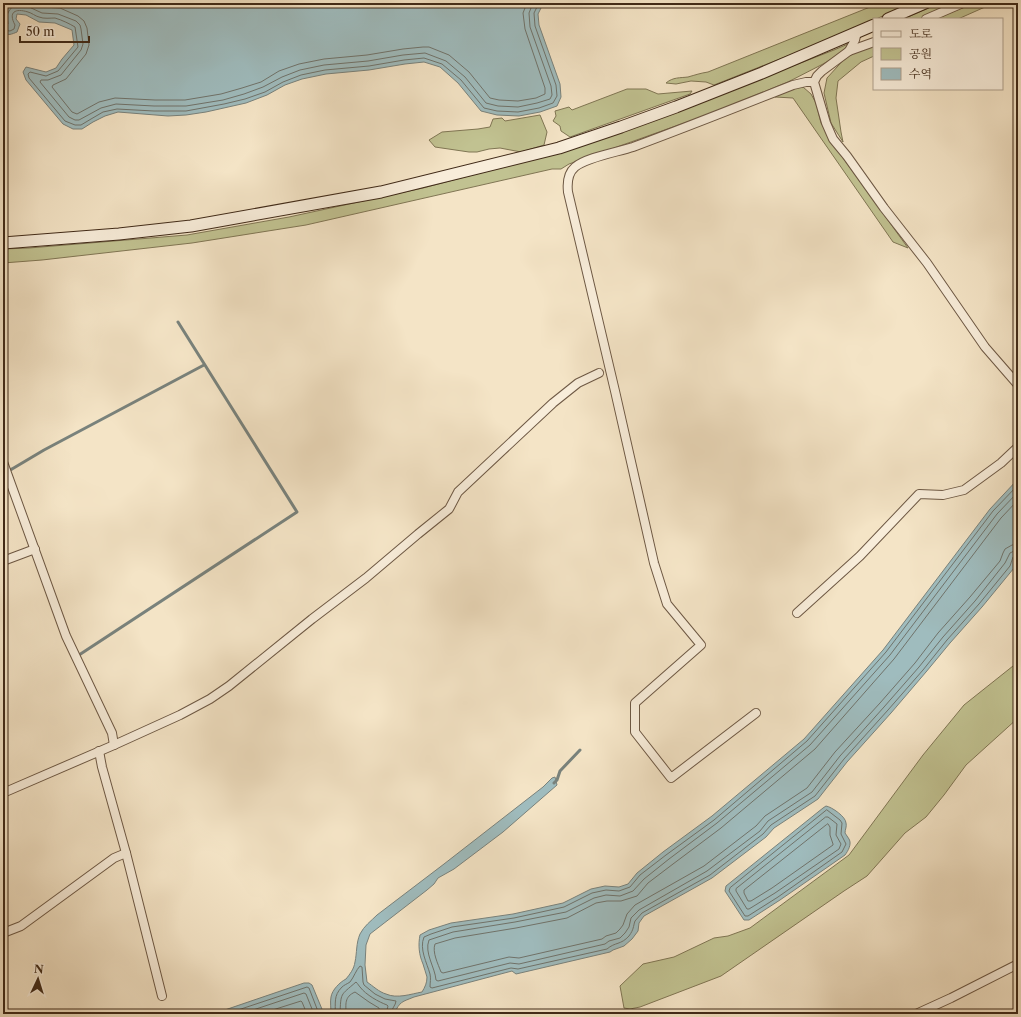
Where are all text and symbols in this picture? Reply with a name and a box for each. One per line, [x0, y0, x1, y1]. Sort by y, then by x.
scale bar [20, 18, 89, 44]
legend [873, 18, 1003, 90]
text: 50 m [26, 24, 55, 39]
text: 도로 [909, 26, 933, 41]
text: 공원 [909, 46, 932, 61]
text: 수역 [909, 66, 932, 81]
north arrow [18, 959, 58, 999]
text: N [33, 962, 44, 976]

